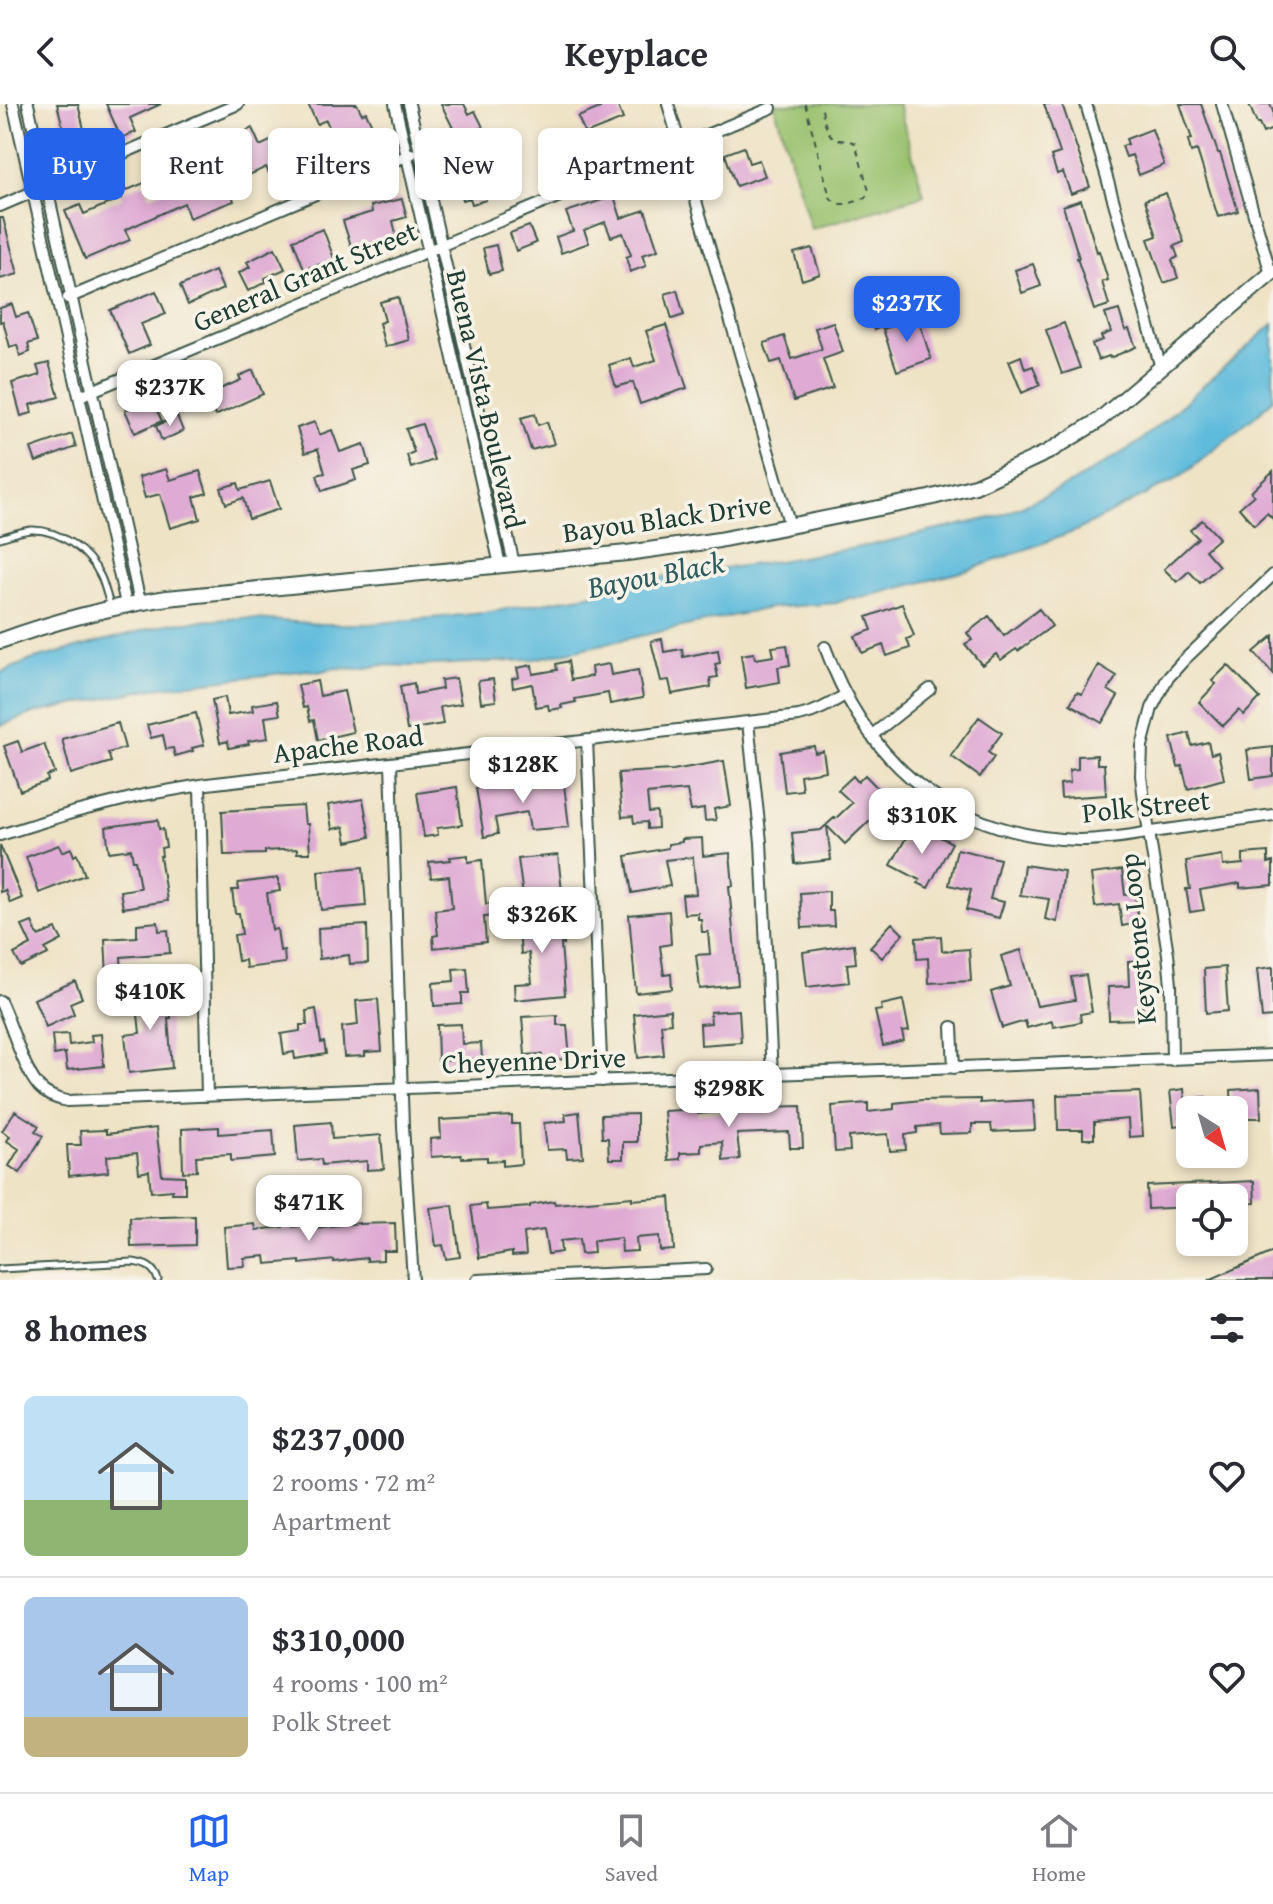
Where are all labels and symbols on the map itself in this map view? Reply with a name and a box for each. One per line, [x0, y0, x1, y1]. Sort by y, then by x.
street label: General Grant Street [186, 210, 424, 341]
street label: Buena Vista Boulevard [437, 265, 536, 533]
pin: $237K [851, 276, 963, 344]
pin: $237K [114, 360, 226, 428]
street label: Bayou Black Drive [560, 483, 774, 552]
water label: Bayou Black [583, 539, 728, 609]
street label: Apache Road [271, 714, 425, 773]
pin: $128K [467, 737, 579, 805]
street label: Polk Street [1080, 778, 1212, 833]
pin: $310K [866, 788, 978, 856]
street label: Keystone Loop [1107, 852, 1166, 1026]
pin: $326K [486, 887, 598, 955]
pin: $410K [94, 964, 206, 1032]
street label: Cheyenne Drive [441, 1036, 627, 1083]
pin: $298K [673, 1061, 785, 1129]
north arrow [1176, 1096, 1248, 1168]
pin: $471K [253, 1175, 365, 1243]

